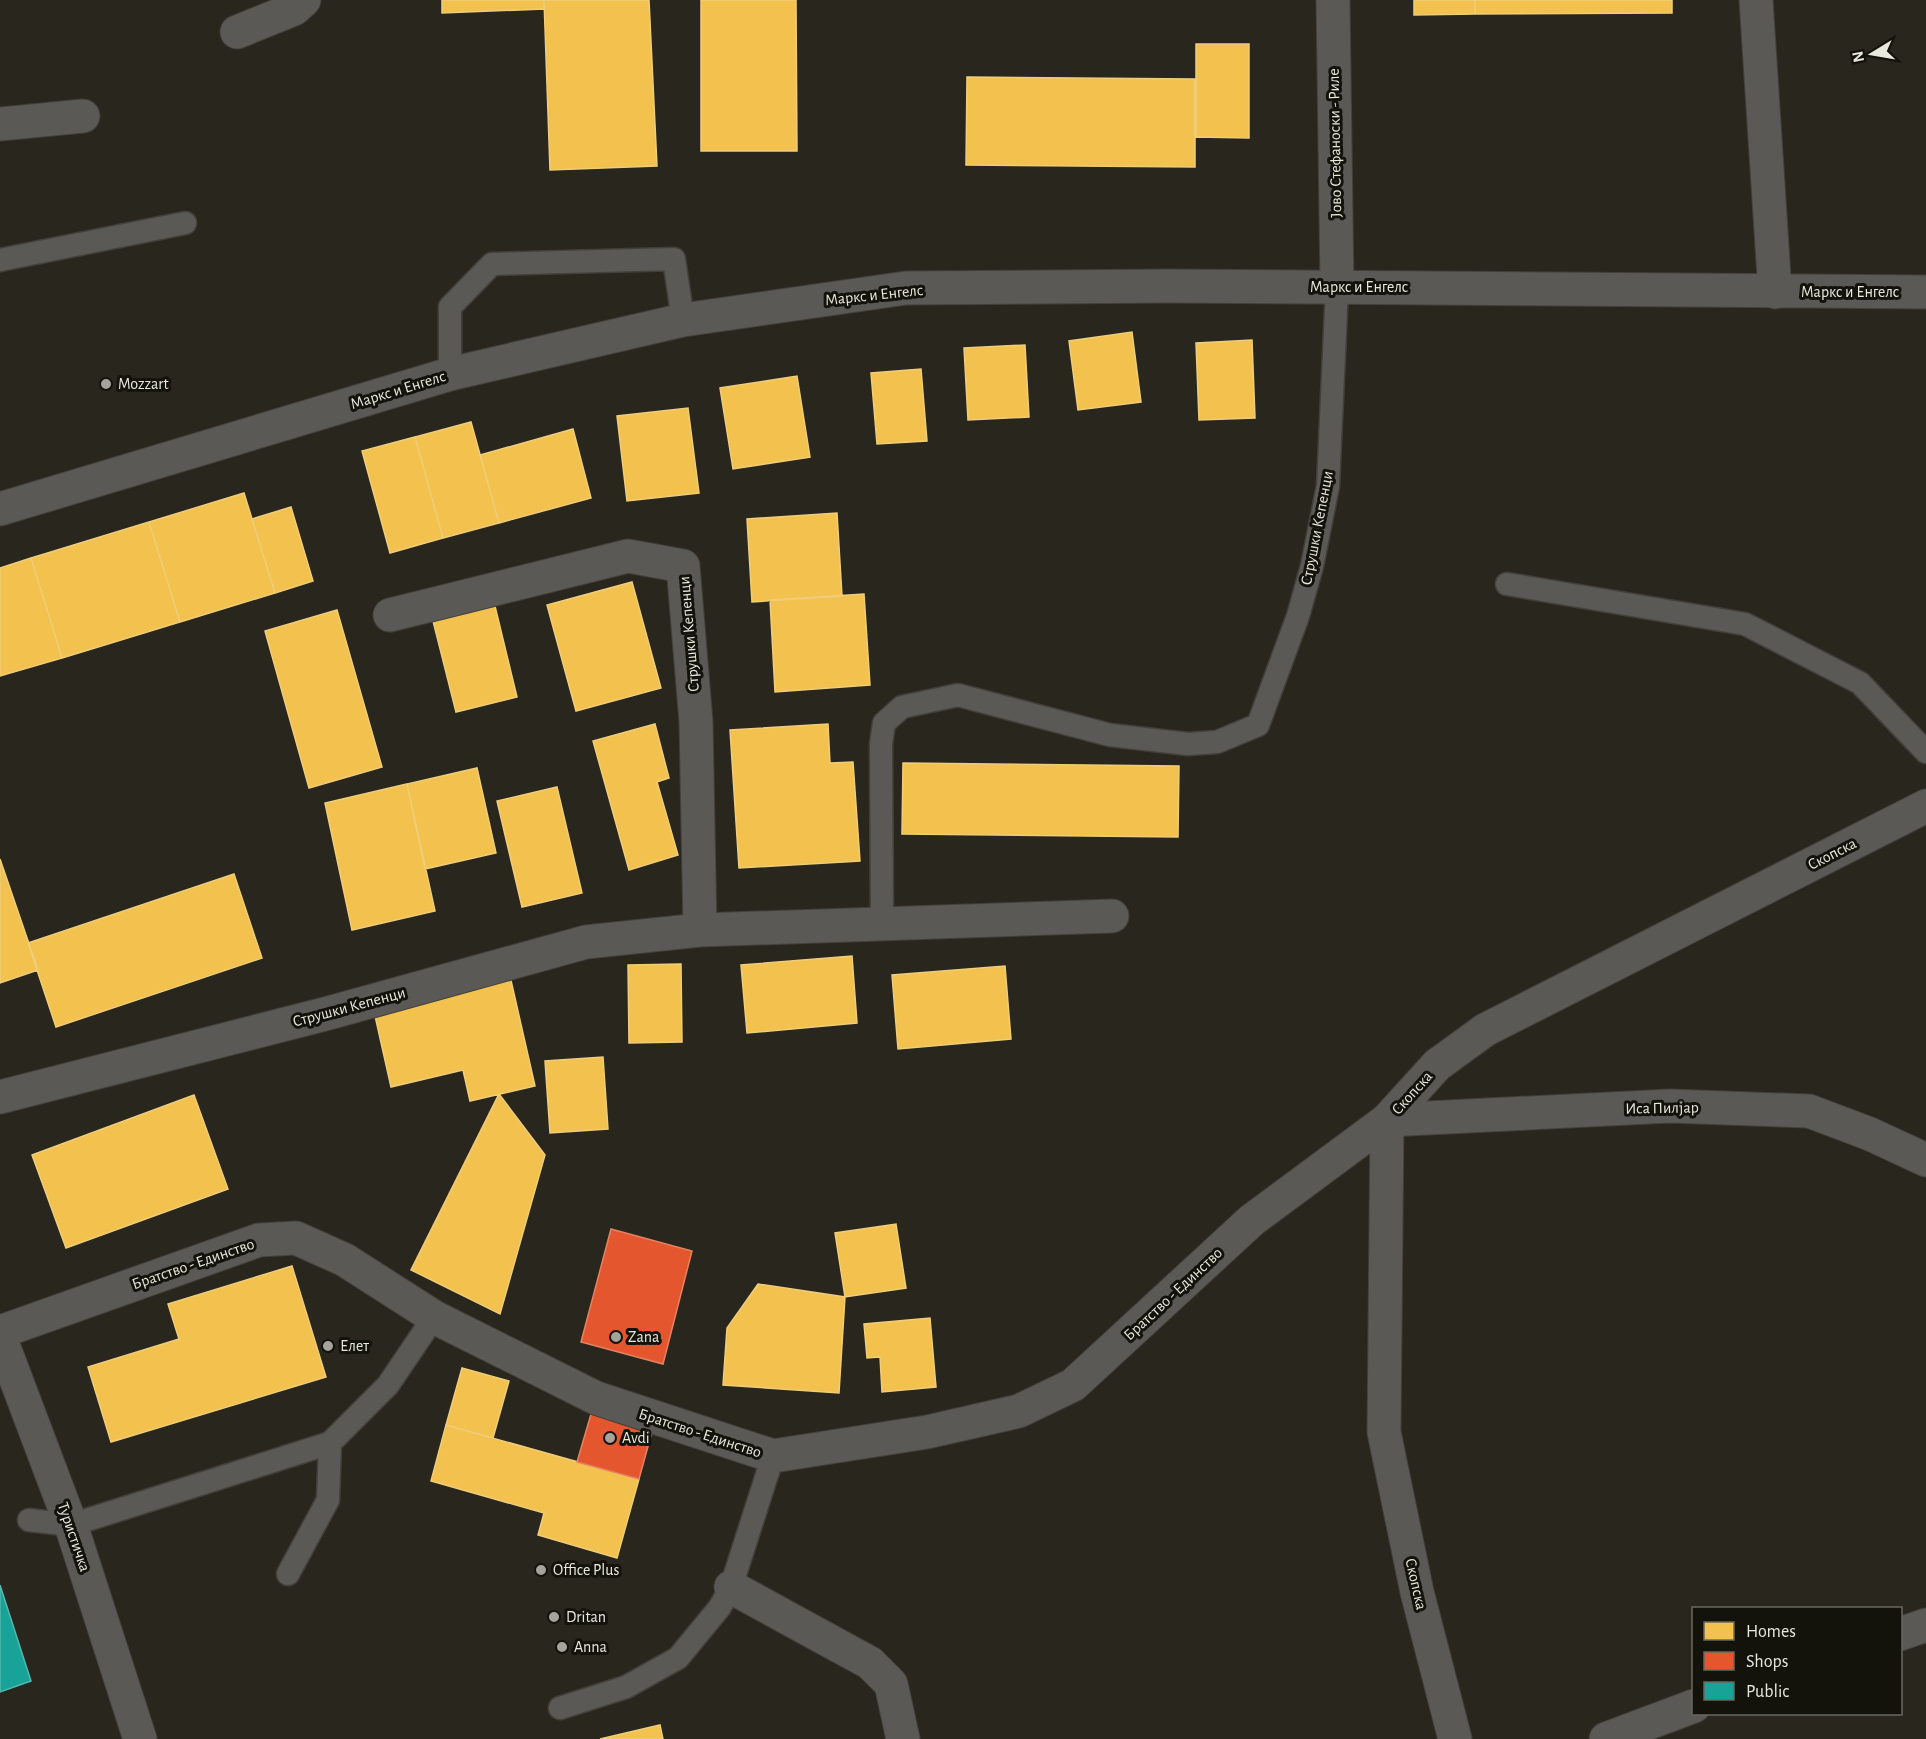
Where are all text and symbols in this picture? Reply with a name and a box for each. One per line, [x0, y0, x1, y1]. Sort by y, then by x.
north arrow [1842, 24, 1902, 84]
text: N [1849, 50, 1867, 64]
street label: Јово Стефаноски - Риле [1326, 68, 1344, 218]
street label: Маркс и Енгелс [1310, 279, 1408, 295]
street label: Маркс и Енгелс [824, 282, 924, 308]
street label: Маркс и Енгелс [1801, 284, 1899, 300]
street label: Маркс и Енгелс [348, 368, 448, 412]
place label: Mozzart [118, 376, 169, 392]
marker: Mozzart [99, 377, 113, 391]
street label: Струшки Кепенци [1298, 469, 1337, 587]
street label: Струшки Кепенци [676, 575, 703, 693]
street label: Скопска [1805, 835, 1859, 873]
street label: Струшки Кепенци [291, 984, 407, 1031]
street label: Скопска [1389, 1068, 1435, 1118]
street label: Иса Пилјар [1625, 1099, 1699, 1118]
street label: Братство - Единство [130, 1235, 256, 1292]
street label: Братство - Единство [1121, 1244, 1226, 1344]
place label: Zana [628, 1329, 659, 1345]
marker: Zana [609, 1330, 623, 1344]
place label: Елет [340, 1338, 369, 1354]
marker: Елет [321, 1339, 335, 1353]
street label: Братство - Единство [637, 1406, 764, 1460]
place label: Avdi [622, 1430, 650, 1446]
marker: Avdi [603, 1431, 617, 1445]
street label: Туристичка [54, 1500, 93, 1574]
street label: Скопска [1402, 1557, 1430, 1611]
place label: Office Plus [553, 1562, 619, 1578]
marker: Office Plus [534, 1563, 548, 1577]
legend [1692, 1607, 1902, 1715]
place label: Dritan [566, 1609, 606, 1625]
marker: Dritan [547, 1610, 561, 1624]
text: Homes [1746, 1623, 1796, 1641]
place label: Anna [574, 1639, 607, 1655]
marker: Anna [555, 1640, 569, 1654]
text: Shops [1746, 1653, 1788, 1671]
text: Public [1746, 1683, 1789, 1701]

